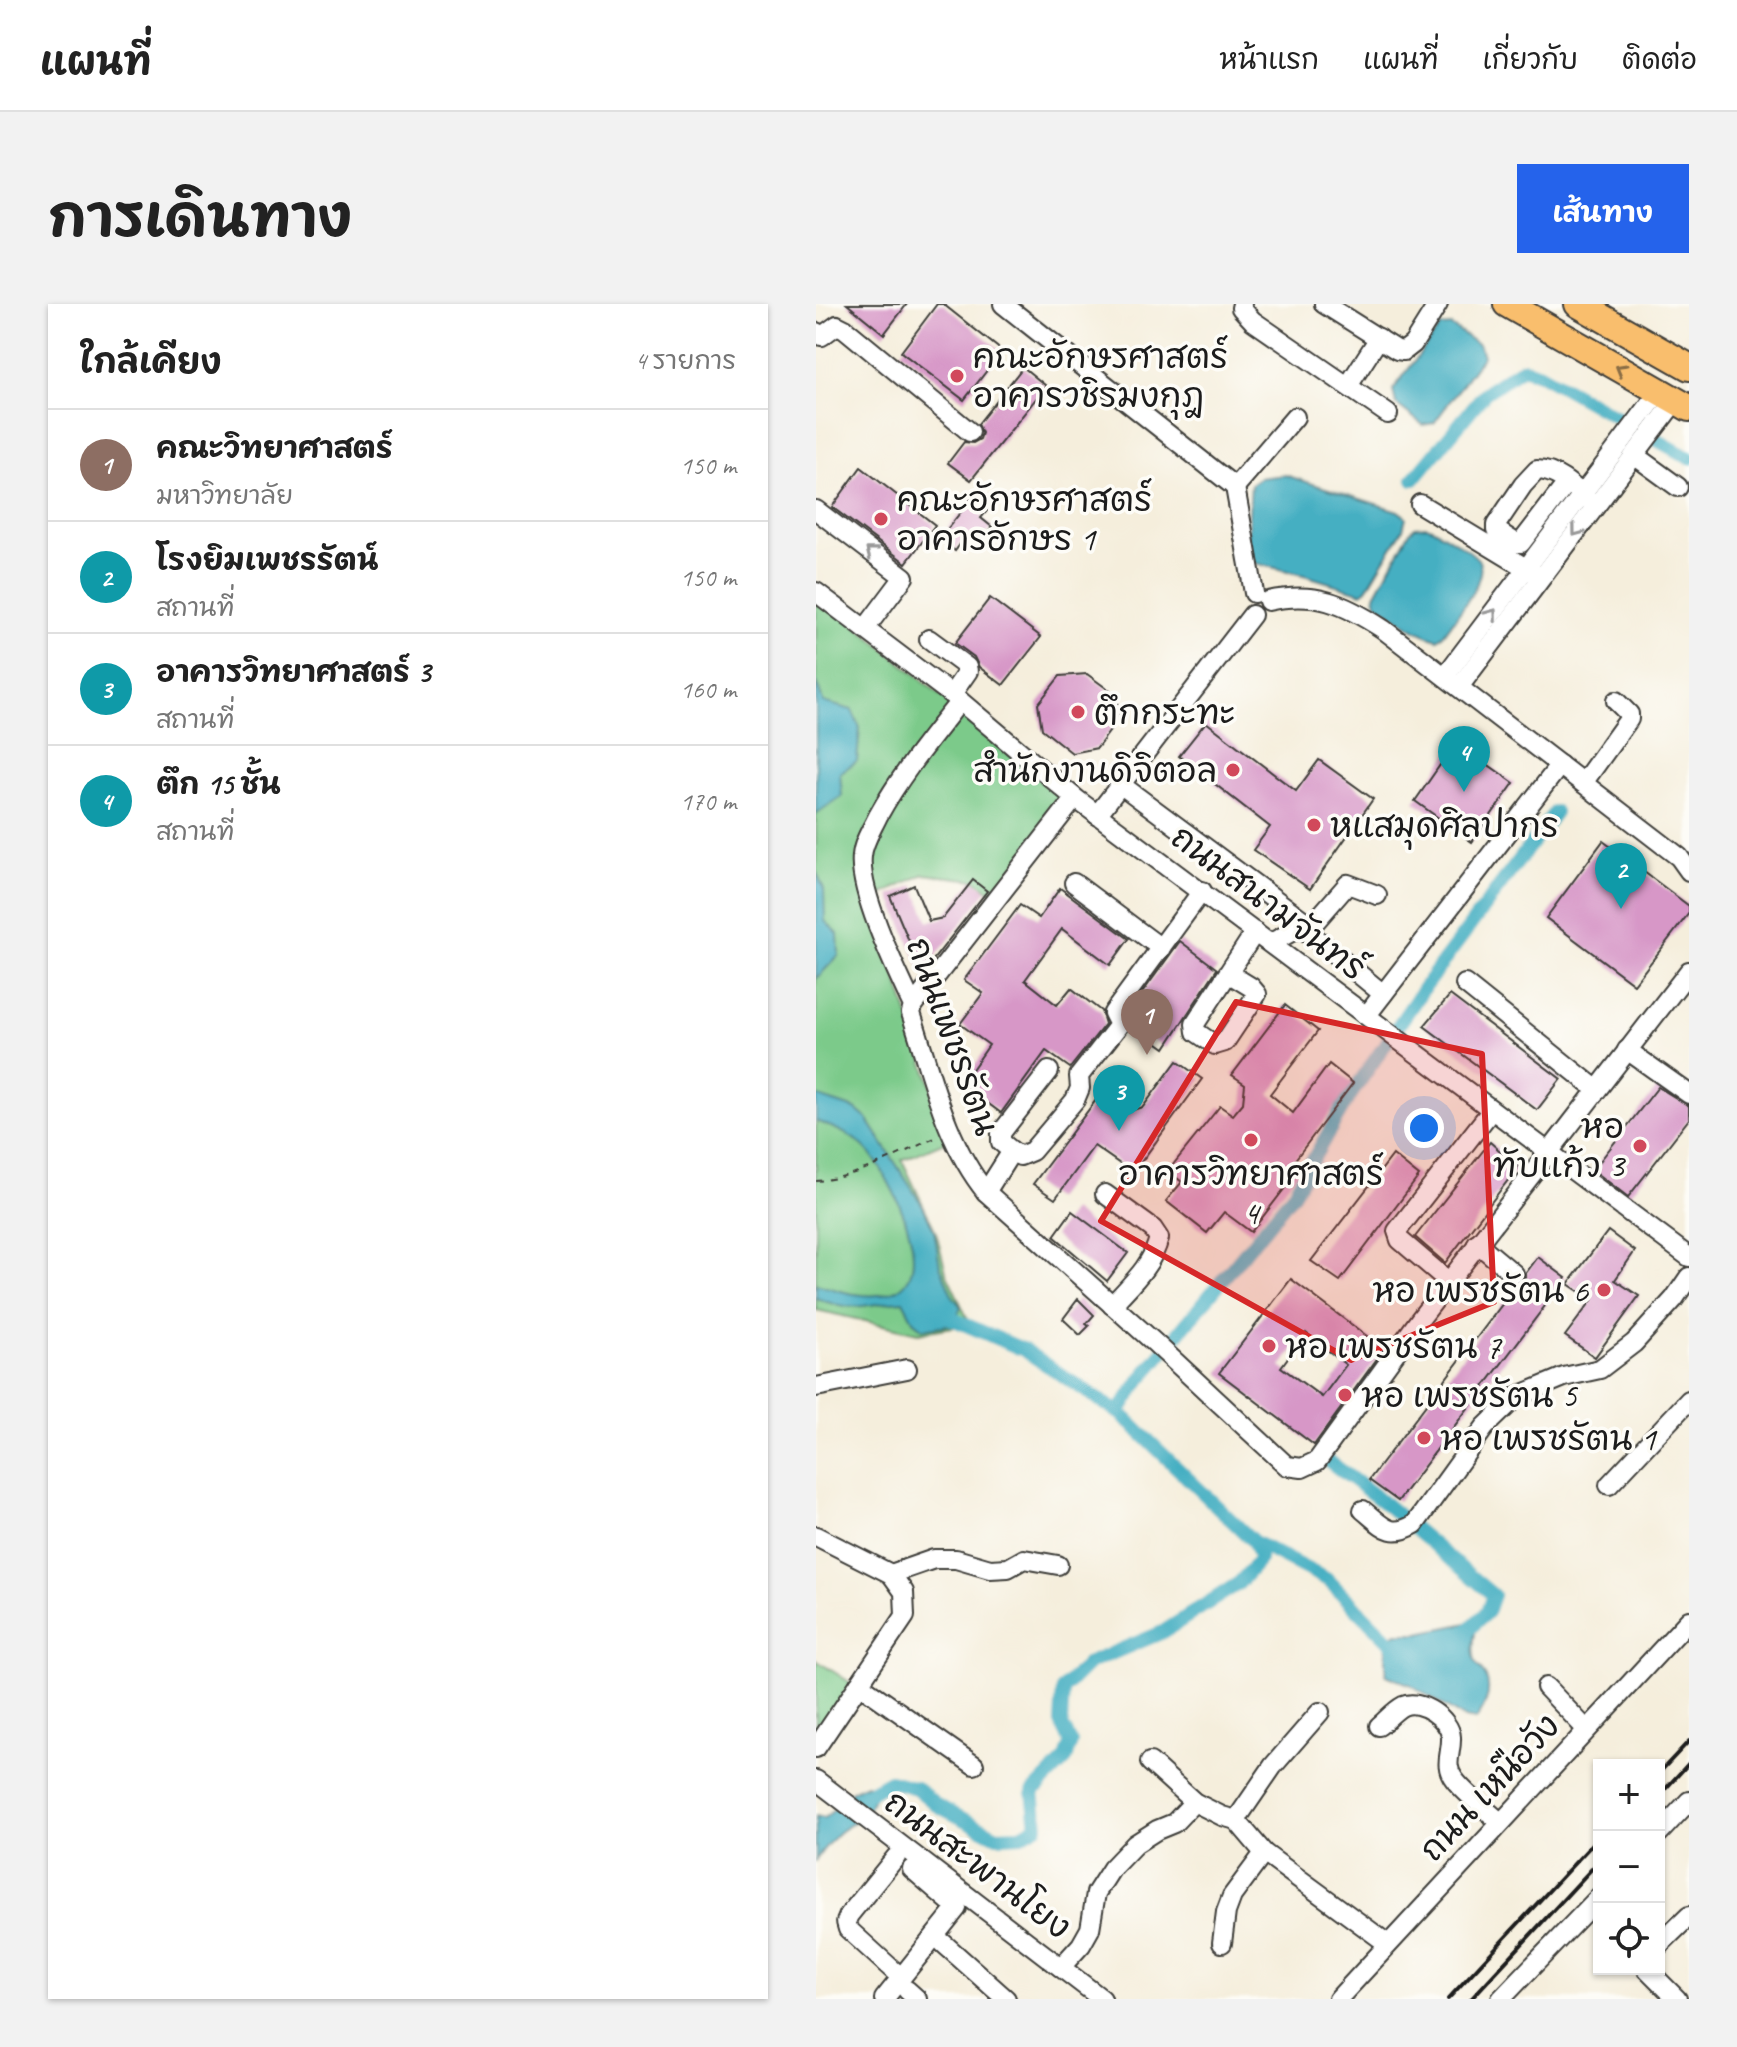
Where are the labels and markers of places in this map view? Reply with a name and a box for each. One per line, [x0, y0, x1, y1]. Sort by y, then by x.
place label: คณะอักษรศาสตร์ อาคารวชิรมงกุฎ [973, 335, 1228, 420]
marker: คณะอักษรศาสตร์ อาคารวชิรมงกุฎ [948, 367, 966, 385]
place label: คณะอักษรศาสตร์ อาคารอักษร 1 [897, 478, 1152, 560]
marker: คณะอักษรศาสตร์ อาคารอักษร 1 [872, 510, 890, 528]
place label: ตึกกระทะ [1094, 691, 1235, 734]
marker: ตึกกระทะ [1069, 703, 1087, 721]
pin: 4 [1438, 726, 1490, 792]
place label: สำนักงานดิจิตอล [973, 749, 1217, 792]
marker: สำนักงานดิจิตอล [1224, 761, 1242, 779]
place label: หแสมุดศิลปากร [1330, 804, 1559, 850]
marker: หแสมุดศิลปากร [1305, 816, 1323, 834]
pin: 2 [1595, 843, 1647, 909]
pin: 1 [1121, 989, 1173, 1055]
pin: 3 [1093, 1065, 1145, 1131]
place label: หอ ทับแก้ว 3 [1493, 1105, 1627, 1187]
marker: อาคารวิทยาศาสตร์ 4 [1242, 1131, 1260, 1149]
marker: หอ ทับแก้ว 3 [1631, 1137, 1649, 1155]
place label: อาคารวิทยาศาสตร์ 4 [1118, 1152, 1384, 1234]
place label: หอ เพรชรัตน 6 [1372, 1269, 1590, 1312]
marker: หอ เพรชรัตน 6 [1595, 1281, 1613, 1299]
place label: หอ เพรชรัตน 7 [1285, 1325, 1503, 1368]
marker: หอ เพรชรัตน 7 [1260, 1337, 1278, 1355]
place label: หอ เพรชรัตน 5 [1361, 1374, 1579, 1417]
marker: หอ เพรชรัตน 5 [1336, 1386, 1354, 1404]
place label: หอ เพรชรัตน 1 [1440, 1417, 1658, 1460]
marker: หอ เพรชรัตน 1 [1415, 1429, 1433, 1447]

